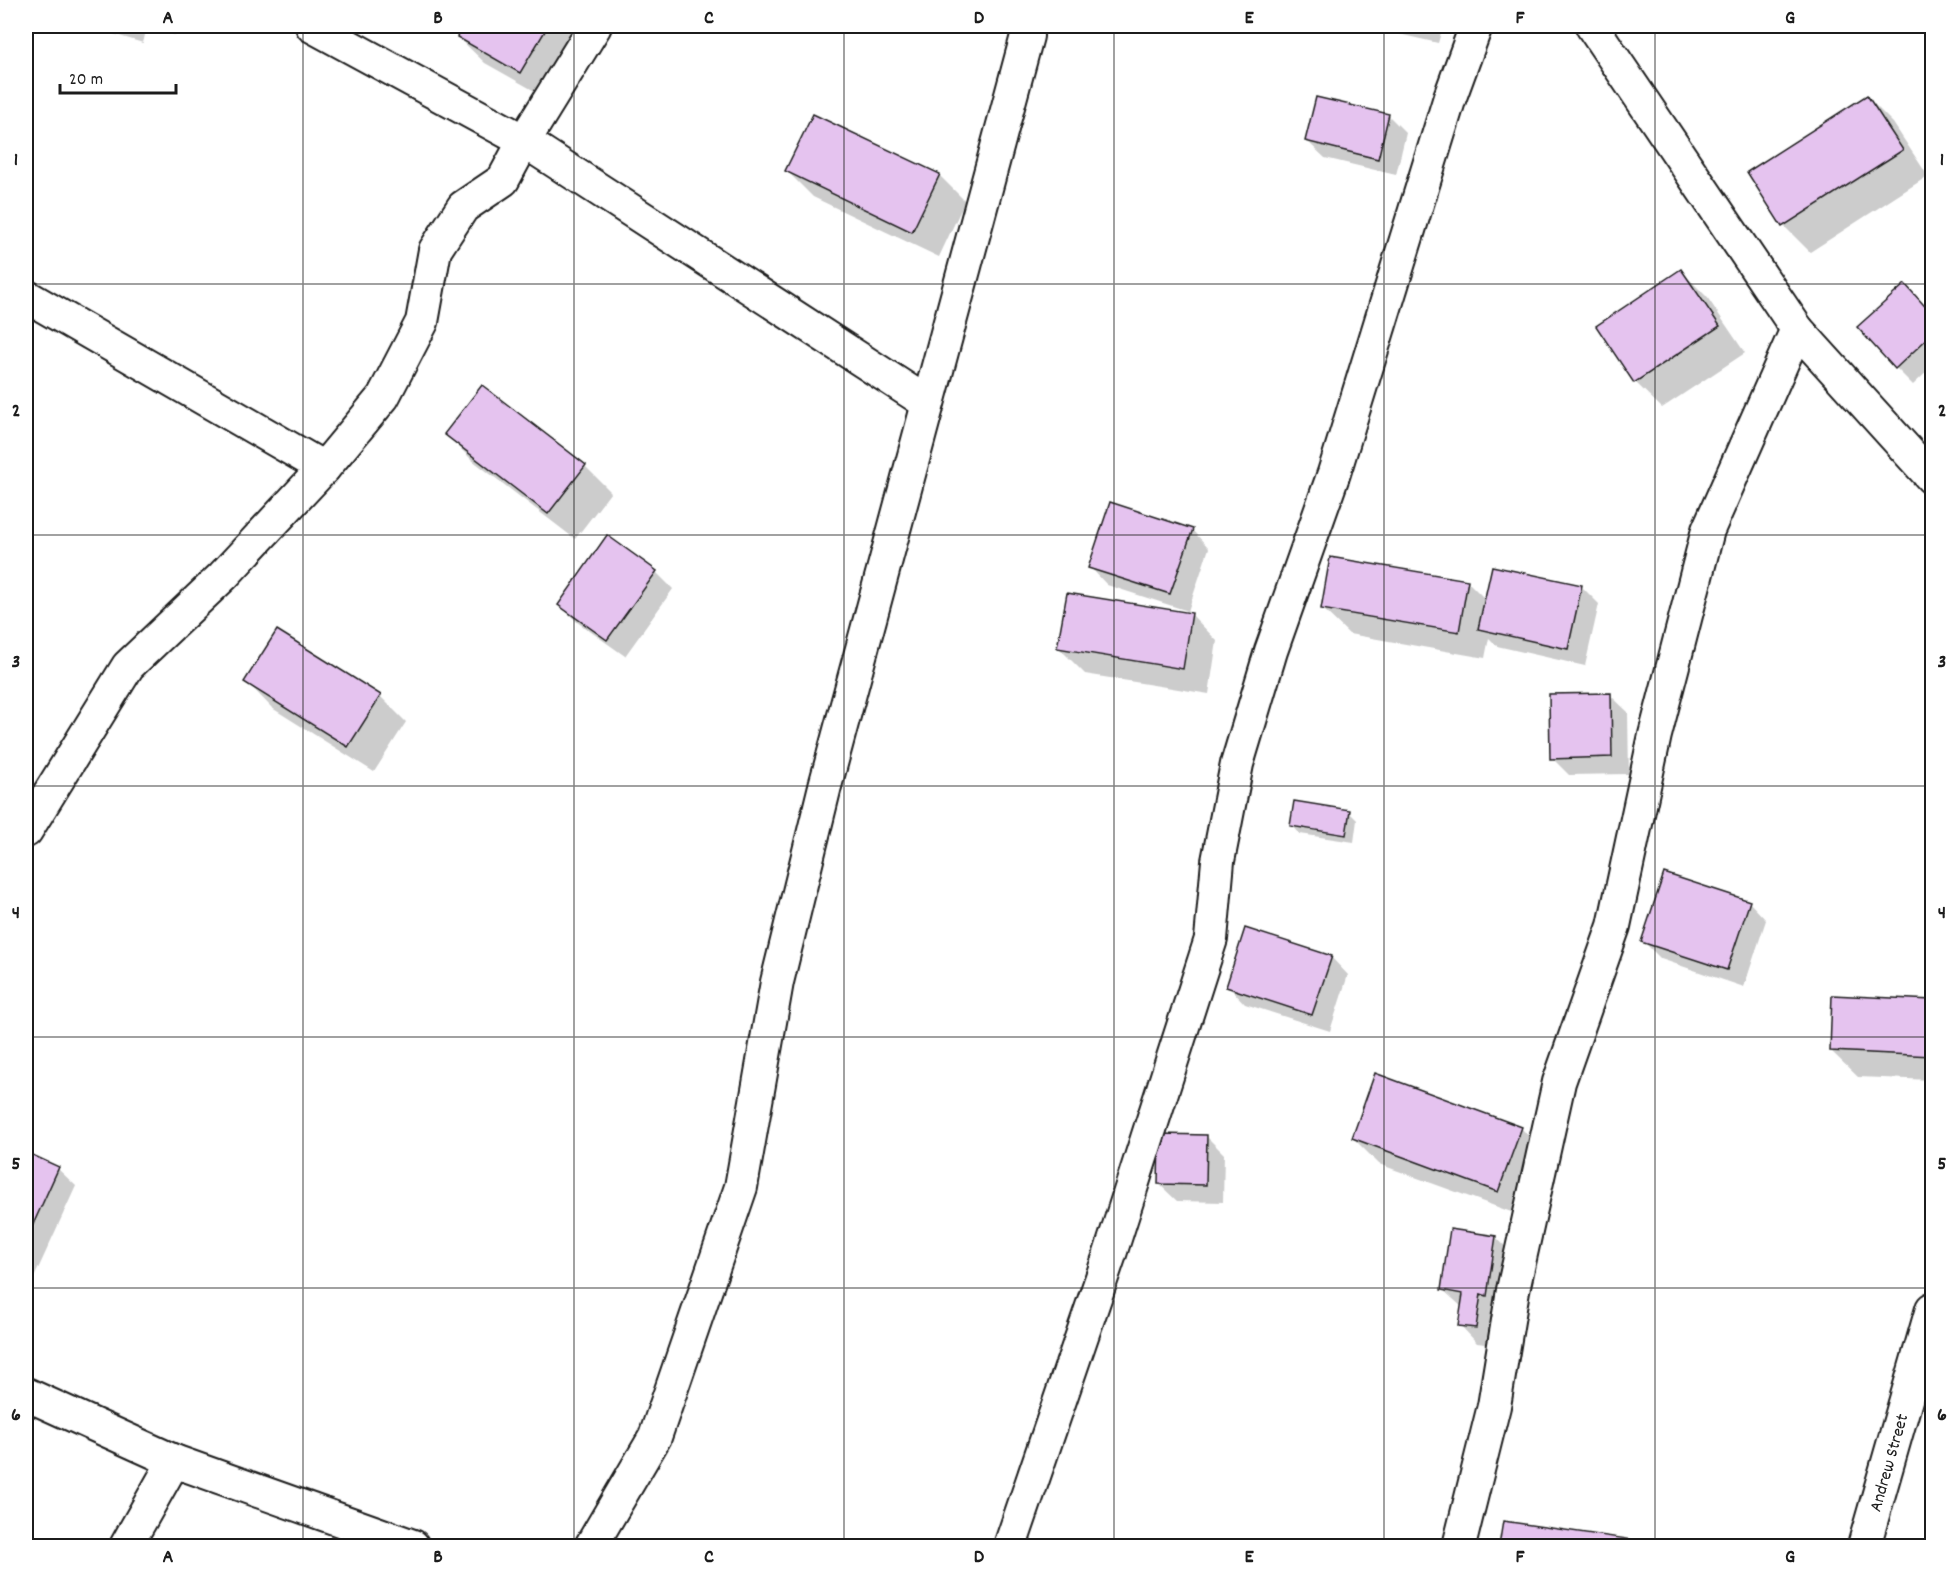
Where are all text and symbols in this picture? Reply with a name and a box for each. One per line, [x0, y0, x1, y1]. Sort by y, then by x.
text: A [163, 5, 174, 33]
text: B [433, 5, 443, 33]
text: C [704, 5, 714, 33]
text: D [974, 5, 985, 33]
text: E [1244, 5, 1254, 33]
text: F [1516, 5, 1526, 33]
text: G [1785, 5, 1795, 33]
scale bar [60, 57, 176, 95]
text: 20 m [69, 68, 103, 93]
text: 1 [14, 147, 18, 175]
text: 1 [1940, 147, 1944, 175]
text: 2 [12, 398, 20, 426]
text: 2 [1938, 398, 1946, 426]
text: 3 [12, 649, 20, 677]
text: 3 [1938, 649, 1946, 677]
text: 4 [12, 900, 20, 928]
text: 4 [1938, 900, 1946, 928]
text: 5 [11, 1151, 21, 1179]
text: 5 [1937, 1151, 1947, 1179]
text: 6 [11, 1402, 21, 1430]
text: 6 [1937, 1402, 1947, 1430]
street label: Andrew Street [1864, 1411, 1916, 1515]
text: A [163, 1544, 174, 1572]
text: B [433, 1544, 443, 1572]
text: C [704, 1544, 714, 1572]
text: D [974, 1544, 985, 1572]
text: E [1244, 1544, 1254, 1572]
text: F [1516, 1544, 1526, 1572]
text: G [1785, 1544, 1795, 1572]

